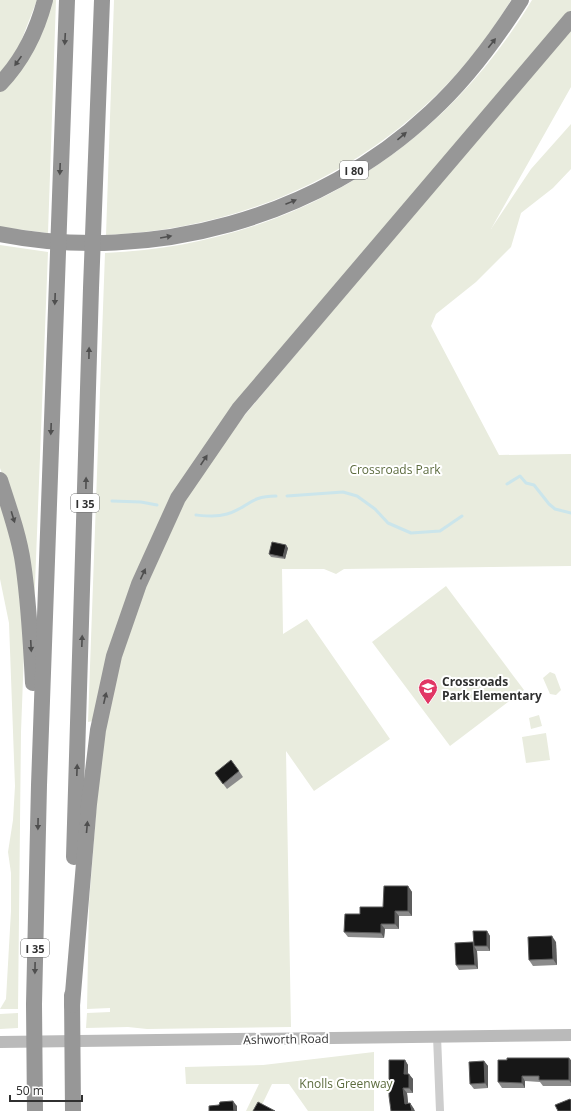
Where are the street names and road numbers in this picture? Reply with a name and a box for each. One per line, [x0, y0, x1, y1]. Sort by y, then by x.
road number: I 80 [340, 161, 368, 179]
road number: I 35 [71, 494, 99, 512]
road number: I 35 [21, 939, 49, 957]
street label: Ashworth Road [243, 1030, 329, 1048]

